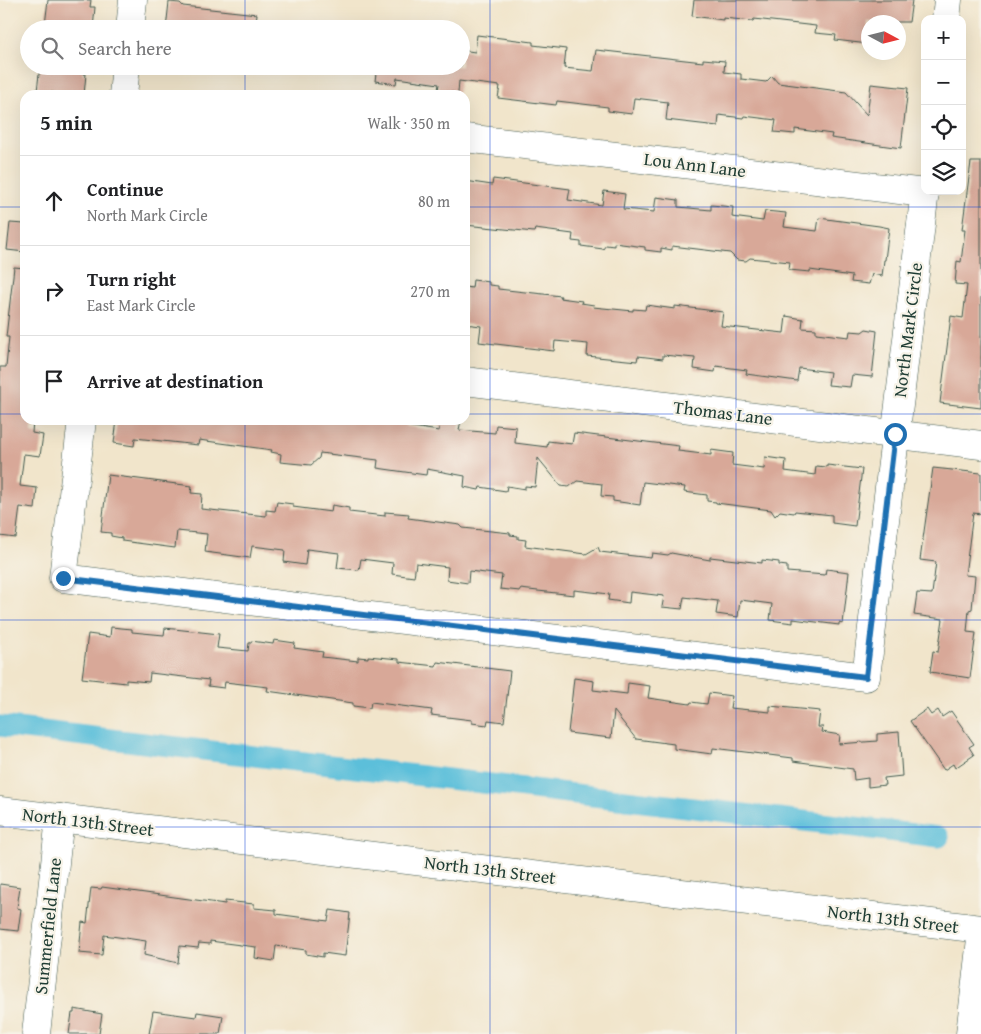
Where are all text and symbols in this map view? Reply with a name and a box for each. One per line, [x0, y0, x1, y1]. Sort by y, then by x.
north arrow [861, 15, 906, 60]
map controls [921, 15, 966, 195]
button: + [921, 15, 966, 60]
search box [20, 20, 470, 75]
icon: search [38, 34, 66, 62]
text: Search here [78, 34, 172, 62]
button: − [921, 60, 966, 105]
button: locate [921, 105, 966, 150]
text: 5 min [40, 107, 92, 138]
text: Walk · 350 m [367, 111, 450, 135]
street label: Lou Ann Lane [643, 145, 748, 184]
button: layers [921, 150, 966, 195]
text: Continue [87, 175, 164, 203]
icon: ahead [40, 187, 68, 215]
text: 80 m [418, 189, 450, 213]
text: North Mark Circle [87, 203, 208, 227]
street label: North Mark Circle [886, 261, 929, 399]
text: Turn right [87, 265, 176, 293]
icon: right [40, 277, 68, 305]
text: 270 m [410, 279, 450, 303]
text: East Mark Circle [87, 293, 196, 317]
icon: arrive [40, 367, 68, 395]
text: Arrive at destination [87, 367, 263, 395]
street label: Thomas Lane [672, 393, 774, 432]
route start [884, 423, 907, 446]
route end [52, 567, 75, 590]
street label: North 13th Street [21, 800, 156, 843]
street label: North 13th Street [423, 848, 558, 891]
street label: Summerfield Lane [27, 856, 68, 996]
street label: North 13th Street [826, 897, 961, 940]

